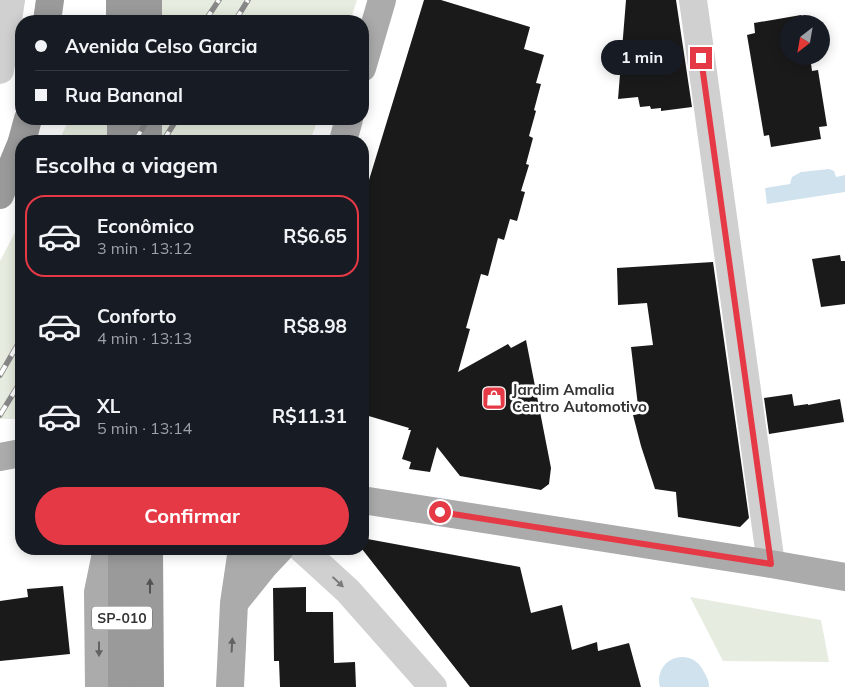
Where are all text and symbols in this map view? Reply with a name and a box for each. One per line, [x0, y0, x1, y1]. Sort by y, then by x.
north arrow [780, 15, 830, 65]
map controls [780, 15, 830, 65]
text: Avenida Celso Garcia [65, 34, 258, 58]
callout: 1 min [601, 40, 684, 76]
text: 1 min [621, 47, 663, 67]
route end [690, 47, 712, 69]
text: Rua Bananal [65, 83, 183, 107]
text: Escolha a viagem [35, 151, 218, 179]
icon: car [37, 214, 82, 259]
text: Econômico [97, 214, 194, 238]
text: R$6.65 [283, 224, 347, 248]
text: 3 min · 13:12 [97, 238, 192, 258]
icon: car [37, 304, 82, 349]
text: Conforto [97, 304, 176, 328]
text: R$8.98 [283, 314, 347, 338]
text: 4 min · 13:13 [97, 328, 192, 348]
place label: Jardim Amalia Centro Automotivo [512, 380, 647, 416]
shop icon: Jardim Amalia Centro Automotivo [481, 385, 507, 411]
icon: car [37, 394, 82, 439]
text: XL [97, 394, 120, 418]
text: R$11.31 [272, 404, 347, 428]
text: 5 min · 13:14 [97, 418, 192, 438]
button: Confirmar [35, 487, 349, 545]
route start [429, 501, 451, 523]
one-way arrow [331, 576, 343, 588]
one-way arrow [146, 578, 154, 594]
road number: SP-010 [92, 606, 152, 630]
one-way arrow [228, 637, 236, 653]
one-way arrow [95, 641, 103, 657]

